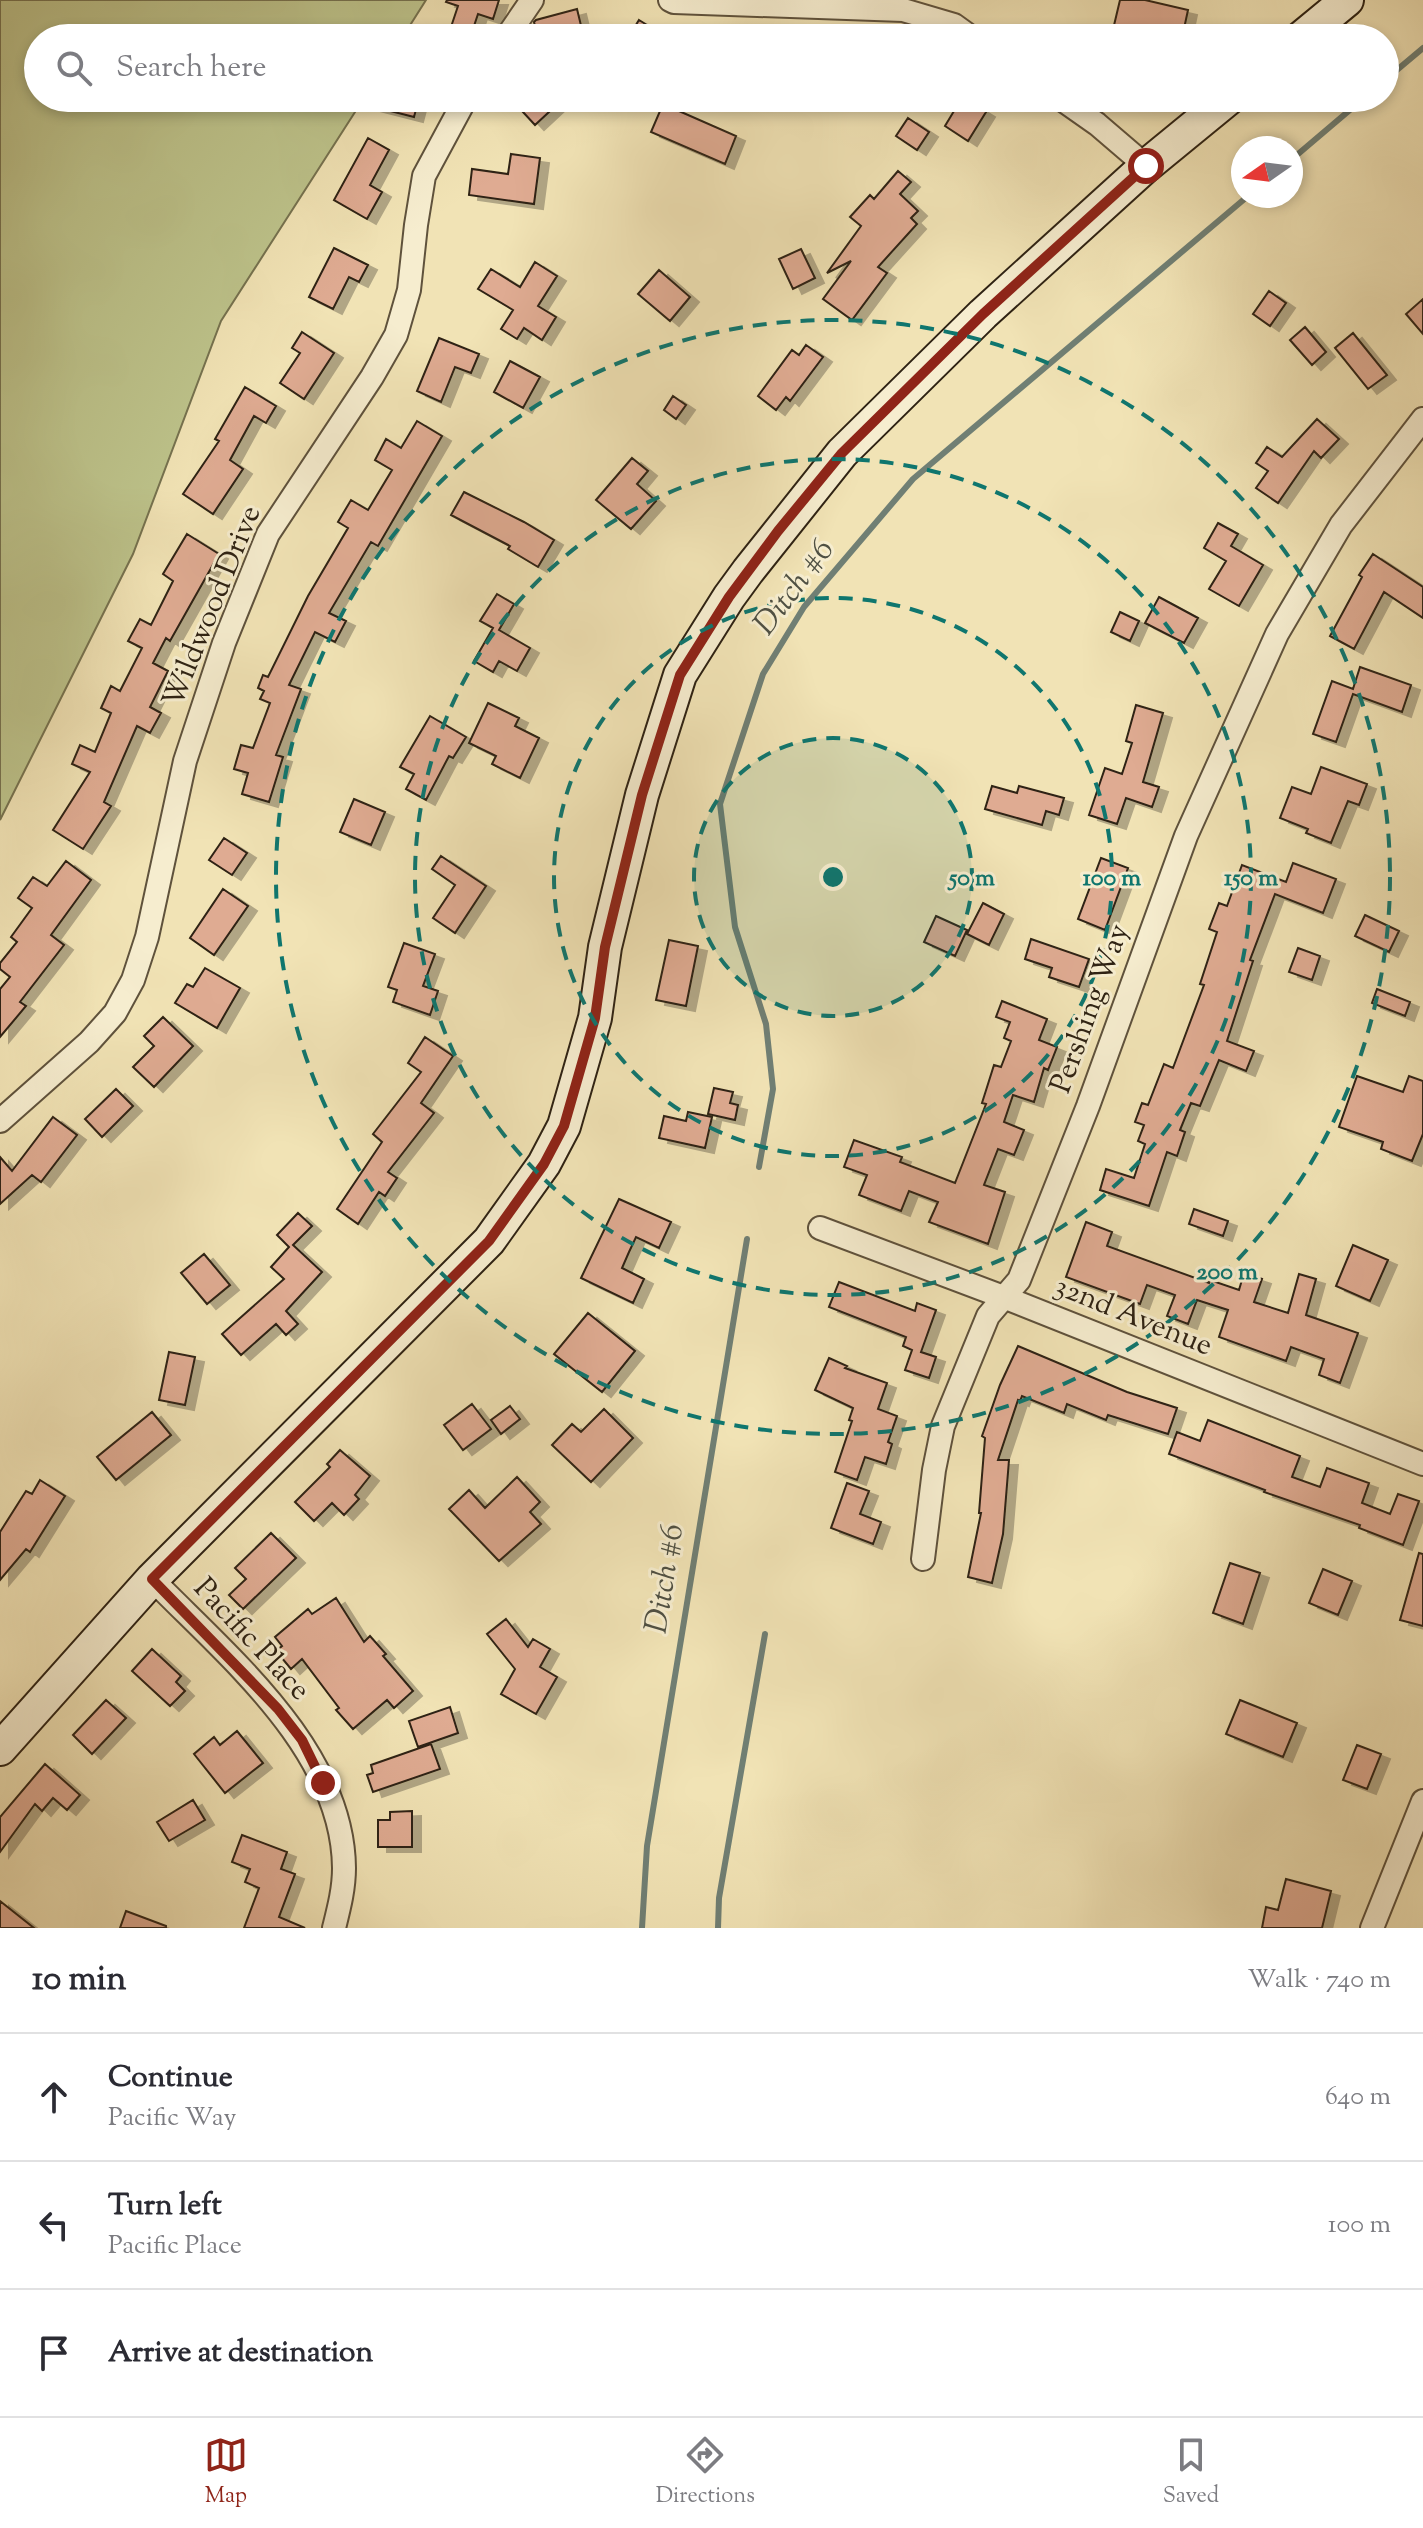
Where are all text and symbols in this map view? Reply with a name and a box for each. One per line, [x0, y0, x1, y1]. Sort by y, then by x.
search box [24, 24, 1399, 112]
icon: search [52, 46, 96, 90]
text: Search here [116, 47, 266, 90]
north arrow [1231, 136, 1303, 208]
route start [1128, 148, 1164, 184]
street label: Wildwood Drive [153, 499, 273, 715]
water label: Ditch #6 [744, 530, 846, 646]
text: 50 m [947, 862, 995, 896]
text: 100 m [1083, 862, 1141, 896]
text: 150 m [1224, 862, 1278, 896]
centre of rings [819, 863, 847, 891]
street label: Pershing Way [1041, 918, 1142, 1100]
text: 200 m [1196, 1256, 1258, 1290]
street label: 32nd Avenue [1047, 1266, 1219, 1368]
water label: Ditch #6 [635, 1521, 697, 1637]
street label: Pacific Place [183, 1569, 319, 1711]
route end [305, 1765, 341, 1801]
text: 10 min [32, 1956, 126, 2005]
text: Walk · 740 m [1247, 1962, 1391, 1999]
text: Continue [108, 2057, 233, 2100]
icon: ahead [32, 2075, 76, 2119]
text: 640 m [1325, 2079, 1391, 2116]
text: Pacific Way [108, 2100, 236, 2137]
text: Turn left [108, 2185, 222, 2228]
icon: left [32, 2203, 76, 2247]
text: 100 m [1328, 2207, 1391, 2244]
text: Pacific Place [108, 2228, 242, 2265]
icon: arrive [32, 2331, 76, 2375]
text: Arrive at destination [108, 2332, 373, 2375]
tab: Map [204, 2433, 248, 2513]
tab: Directions [656, 2433, 755, 2513]
tab: Saved [1163, 2433, 1219, 2513]

